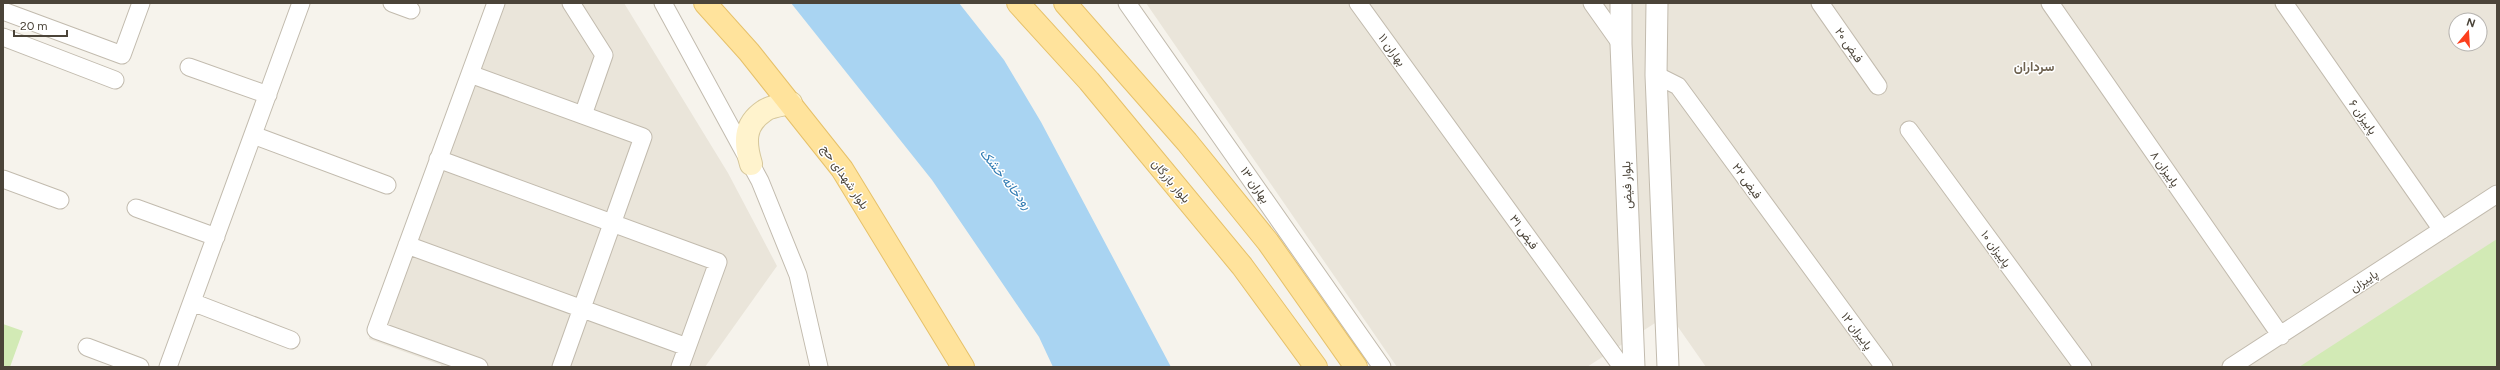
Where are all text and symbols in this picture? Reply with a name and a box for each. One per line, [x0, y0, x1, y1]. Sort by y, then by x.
scale bar [14, 12, 67, 38]
north arrow [2448, 12, 2488, 52]
text: N [2465, 15, 2477, 30]
text: 20 m [20, 19, 48, 33]
street label: فیض ۲۰ [1831, 25, 1866, 66]
street label: بهاران ۱۱ [1375, 31, 1408, 70]
district label: سرداران [2014, 59, 2054, 75]
street label: پاییزان ۶ [2345, 97, 2380, 138]
street label: بلوار شهدای حج [817, 142, 872, 213]
water label: رودخانه خشک [976, 146, 1035, 214]
street label: پاییزان ۸ [2147, 148, 2183, 190]
street label: بلوار بازرگان [1148, 156, 1193, 206]
street label: فیض ۲۲ [1729, 160, 1765, 202]
street label: بلوار فیض [1619, 161, 1636, 209]
street label: بهاران ۱۳ [1237, 164, 1273, 206]
street label: فیض ۳۱ [1506, 212, 1541, 253]
street label: پاییزان ۱۰ [1977, 228, 2014, 271]
street label: پاییزان [2347, 267, 2381, 296]
street label: پاییزان ۱۲ [1838, 310, 1876, 353]

